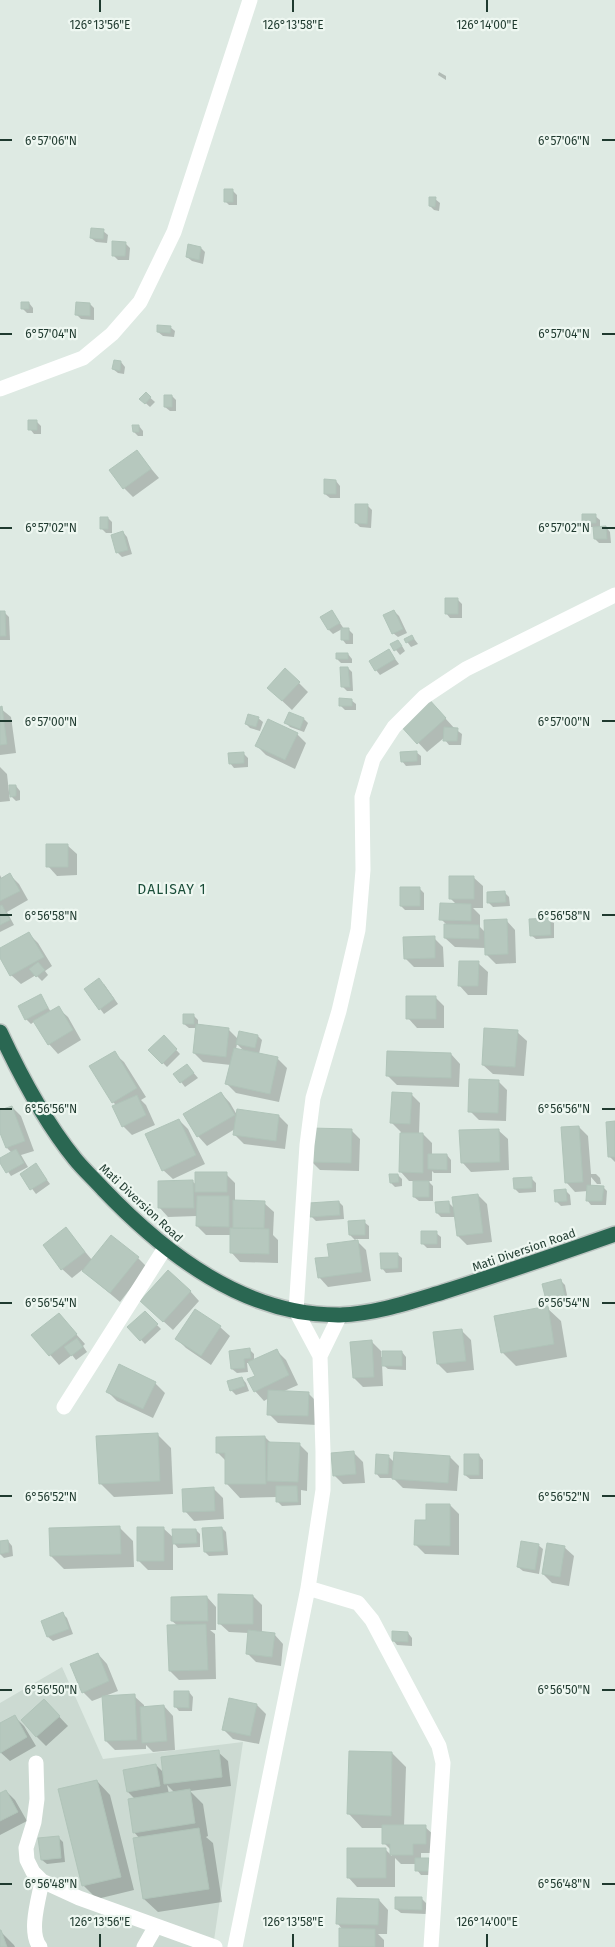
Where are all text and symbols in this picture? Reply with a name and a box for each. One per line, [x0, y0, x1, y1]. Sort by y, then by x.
text: 126°13'56"E [70, 18, 130, 32]
text: 126°13'58"E [262, 18, 324, 32]
text: 126°14'00"E [456, 18, 518, 32]
text: 6°57'06"N [25, 134, 77, 148]
text: 6°57'06"N [538, 134, 590, 148]
text: 6°57'04"N [25, 327, 77, 341]
text: 6°57'04"N [538, 327, 590, 341]
text: 6°57'02"N [25, 521, 77, 535]
text: 6°57'02"N [538, 521, 590, 535]
text: 6°57'00"N [25, 715, 77, 729]
text: 6°57'00"N [538, 715, 590, 729]
district label: DALISAY 1 [137, 881, 207, 898]
text: 6°56'58"N [25, 909, 77, 923]
text: 6°56'58"N [538, 909, 590, 923]
text: 6°56'56"N [25, 1102, 77, 1116]
text: 6°56'56"N [538, 1102, 590, 1116]
street label: Mati Diversion Road [97, 1161, 185, 1245]
street label: Mati Diversion Road [470, 1226, 578, 1274]
text: 6°56'54"N [25, 1296, 77, 1310]
text: 6°56'54"N [538, 1296, 590, 1310]
text: 6°56'52"N [25, 1490, 77, 1504]
text: 6°56'52"N [538, 1490, 590, 1504]
text: 6°56'50"N [25, 1683, 77, 1697]
text: 6°56'50"N [538, 1683, 590, 1697]
text: 6°56'48"N [25, 1877, 77, 1891]
text: 6°56'48"N [538, 1877, 590, 1891]
text: 126°13'56"E [70, 1915, 130, 1929]
text: 126°13'58"E [262, 1915, 324, 1929]
text: 126°14'00"E [456, 1915, 518, 1929]

